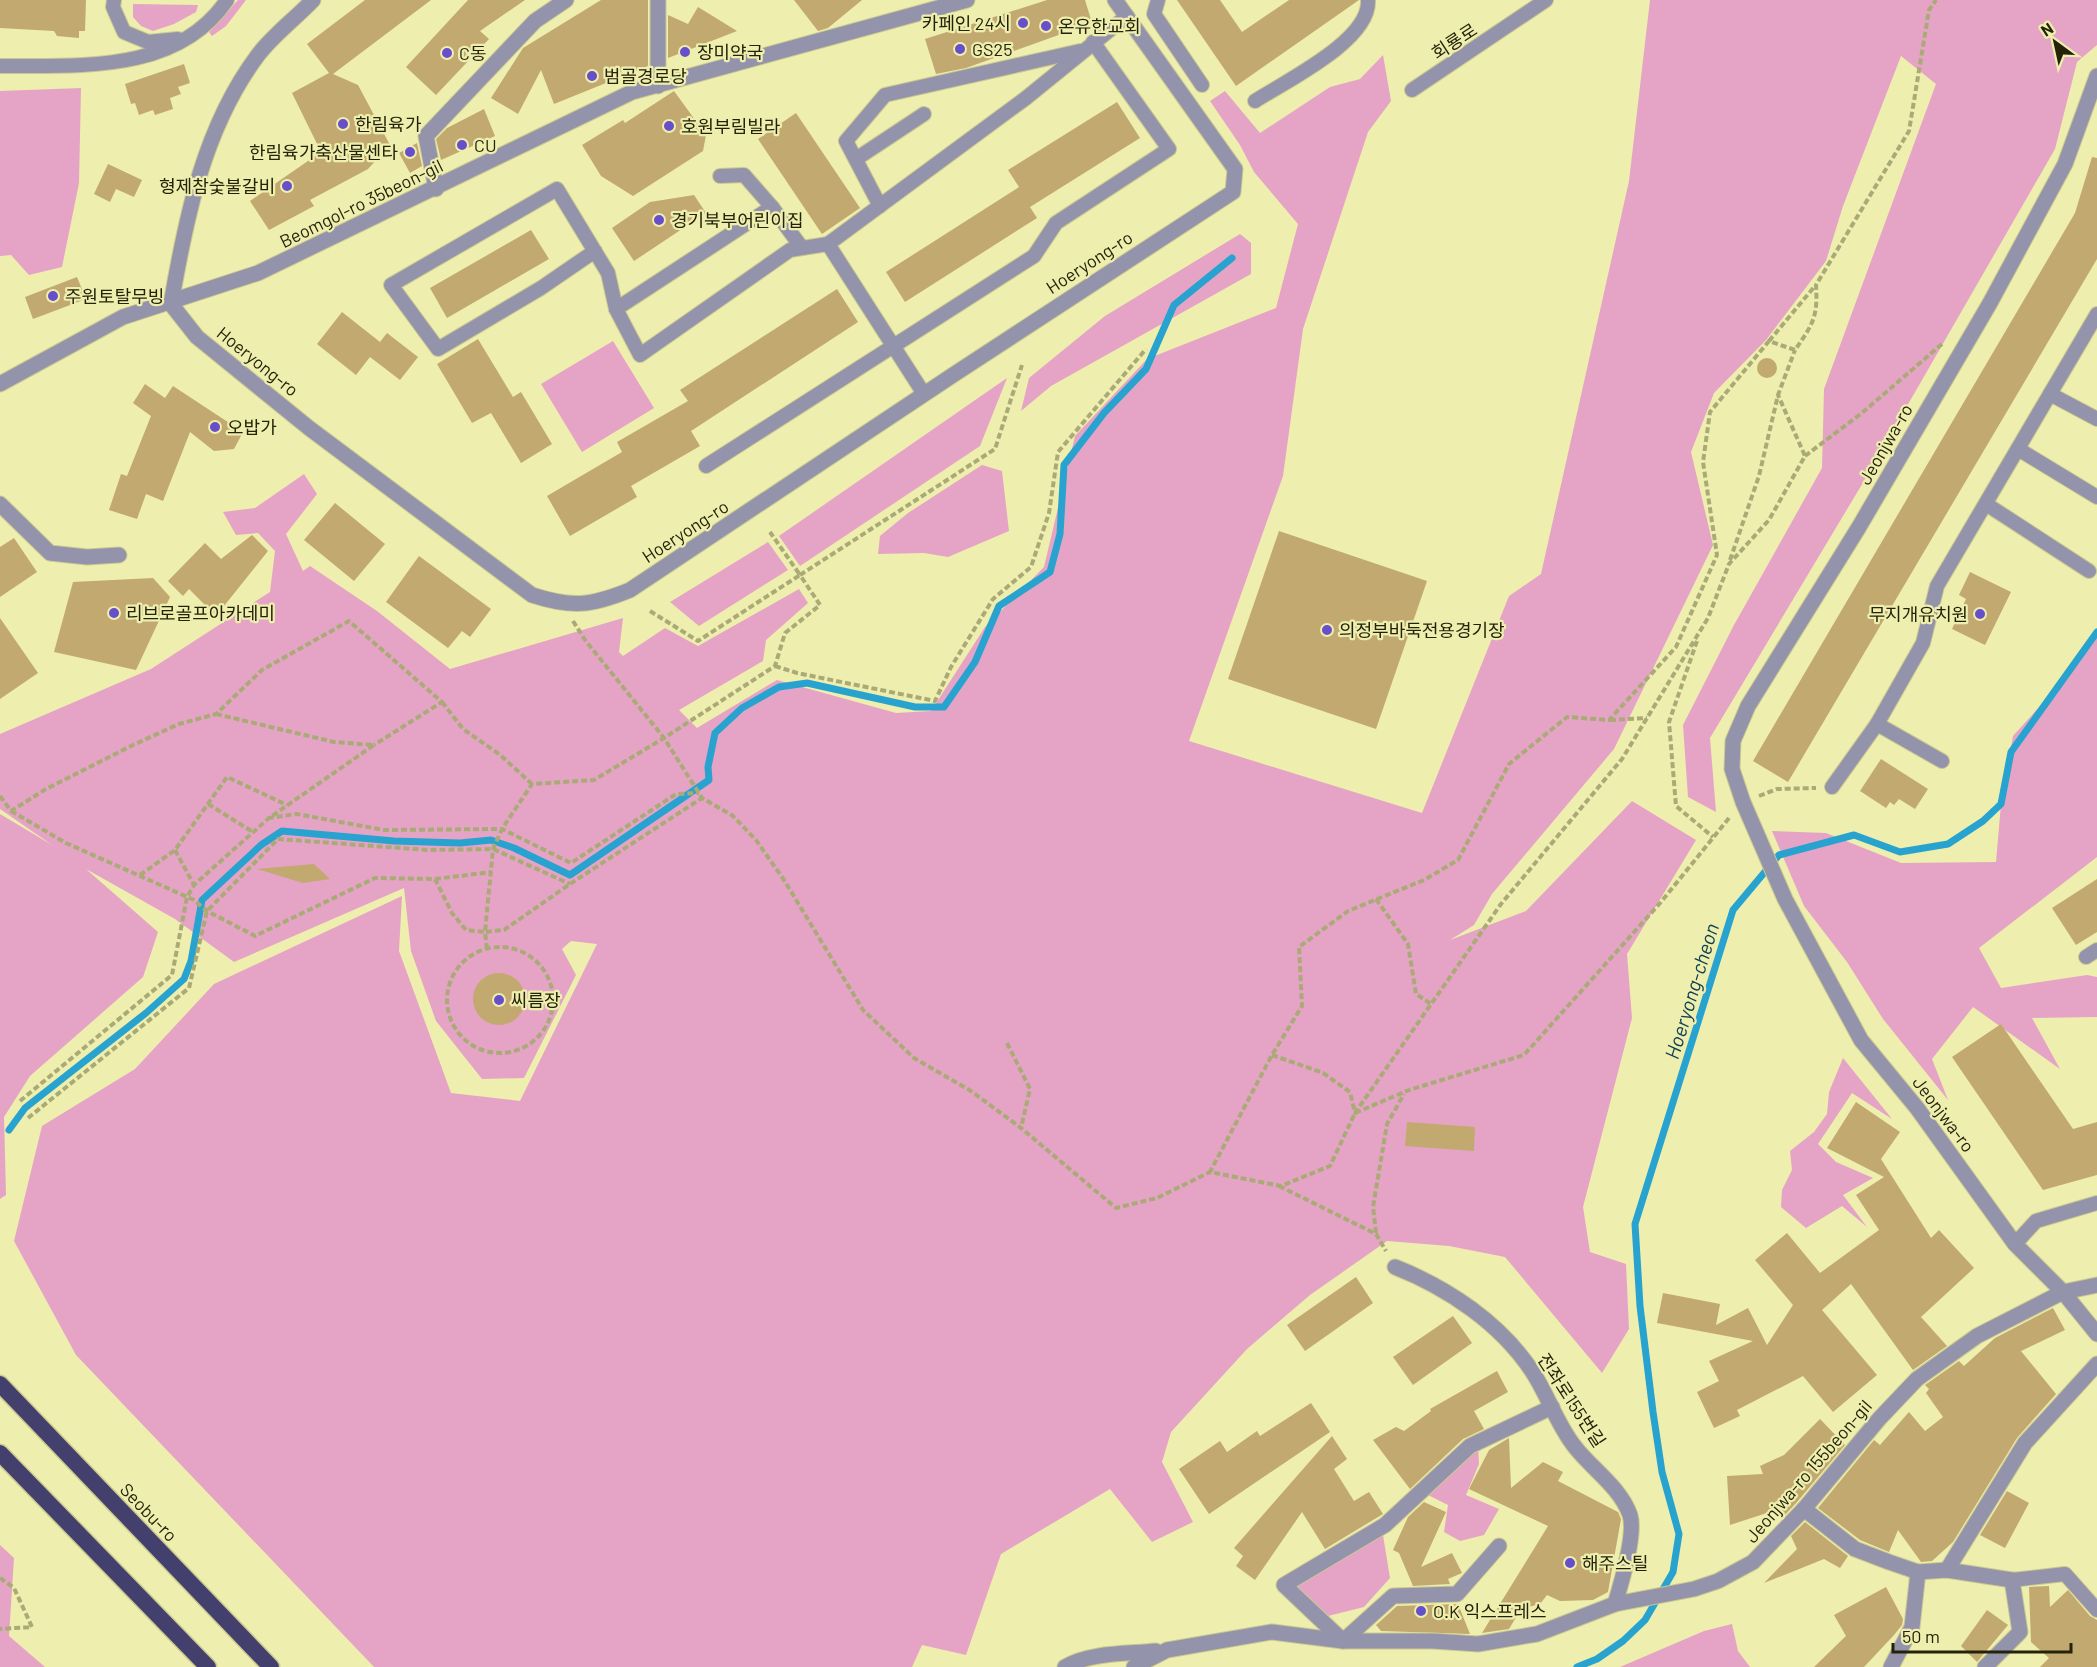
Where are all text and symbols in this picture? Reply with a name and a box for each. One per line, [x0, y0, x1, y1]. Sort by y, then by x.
place label: 카페인 24시 [922, 12, 1011, 34]
north arrow [2025, 12, 2085, 72]
place label: 온유한교회 [1058, 15, 1141, 37]
marker: 카페인 24시 [1016, 16, 1030, 30]
street label: 회룡로 [1427, 18, 1481, 64]
text: N [2037, 18, 2056, 40]
marker: 온유한교회 [1039, 19, 1053, 33]
place label: GS25 [972, 38, 1012, 60]
place label: 장미약국 [697, 41, 763, 63]
place label: C동 [459, 42, 487, 64]
marker: GS25 [953, 42, 967, 56]
marker: 장미약국 [678, 45, 692, 59]
marker: C동 [440, 46, 454, 60]
place label: 범골경로당 [604, 65, 687, 87]
marker: 범골경로당 [585, 69, 599, 83]
place label: 한림육가 [355, 113, 422, 135]
place label: 호원부림빌라 [681, 115, 781, 137]
marker: 한림육가 [336, 117, 350, 131]
marker: 호원부림빌라 [662, 119, 676, 133]
place label: CU [474, 134, 497, 156]
marker: CU [455, 138, 469, 152]
place label: 한림육가축산물센타 [249, 141, 398, 163]
marker: 한림육가축산물센타 [403, 145, 417, 159]
street label: Beomgol-ro 35beon-gil [276, 154, 446, 252]
place label: 형제참숯불갈비 [159, 175, 275, 197]
marker: 형제참숯불갈비 [280, 179, 294, 193]
place label: 경기북부어린이집 [671, 209, 803, 231]
marker: 경기북부어린이집 [652, 213, 666, 227]
street label: Hoeryong-ro [1042, 226, 1136, 298]
place label: 주원토탈무빙 [65, 285, 164, 307]
marker: 주원토탈무빙 [46, 289, 60, 303]
street label: Hoeryong-ro [213, 321, 303, 401]
street label: Jeonjwa-ro [1853, 400, 1917, 488]
place label: 오밥가 [227, 416, 277, 438]
marker: 오밥가 [208, 420, 222, 434]
street label: Hoeryong-ro [638, 495, 732, 567]
place label: 리브로골프아카데미 [126, 602, 275, 624]
place label: 무지개유치원 [1869, 603, 1968, 625]
marker: 리브로골프아카데미 [107, 606, 121, 620]
marker: 무지개유치원 [1973, 607, 1987, 621]
place label: 의정부바둑전용경기장 [1339, 619, 1505, 641]
marker: 의정부바둑전용경기장 [1320, 623, 1334, 637]
water label: Hoeryong-cheon [1659, 920, 1723, 1062]
place label: 씨름장 [511, 989, 561, 1011]
marker: 씨름장 [492, 993, 506, 1007]
street label: Jeonjwa-ro [1908, 1072, 1980, 1156]
street label: 전좌로155번길 [1533, 1349, 1611, 1451]
street label: Jeonjwa-ro 155beon-gil [1740, 1395, 1876, 1547]
street label: Seobu-ro [116, 1478, 182, 1546]
place label: 해주스틸 [1582, 1552, 1648, 1574]
marker: 해주스틸 [1563, 1556, 1577, 1570]
place label: O.K 익스프레스 [1433, 1600, 1546, 1622]
marker: O.K 익스프레스 [1414, 1604, 1428, 1618]
scale bar [1893, 1616, 2072, 1654]
text: 50 m [1902, 1625, 1940, 1647]

